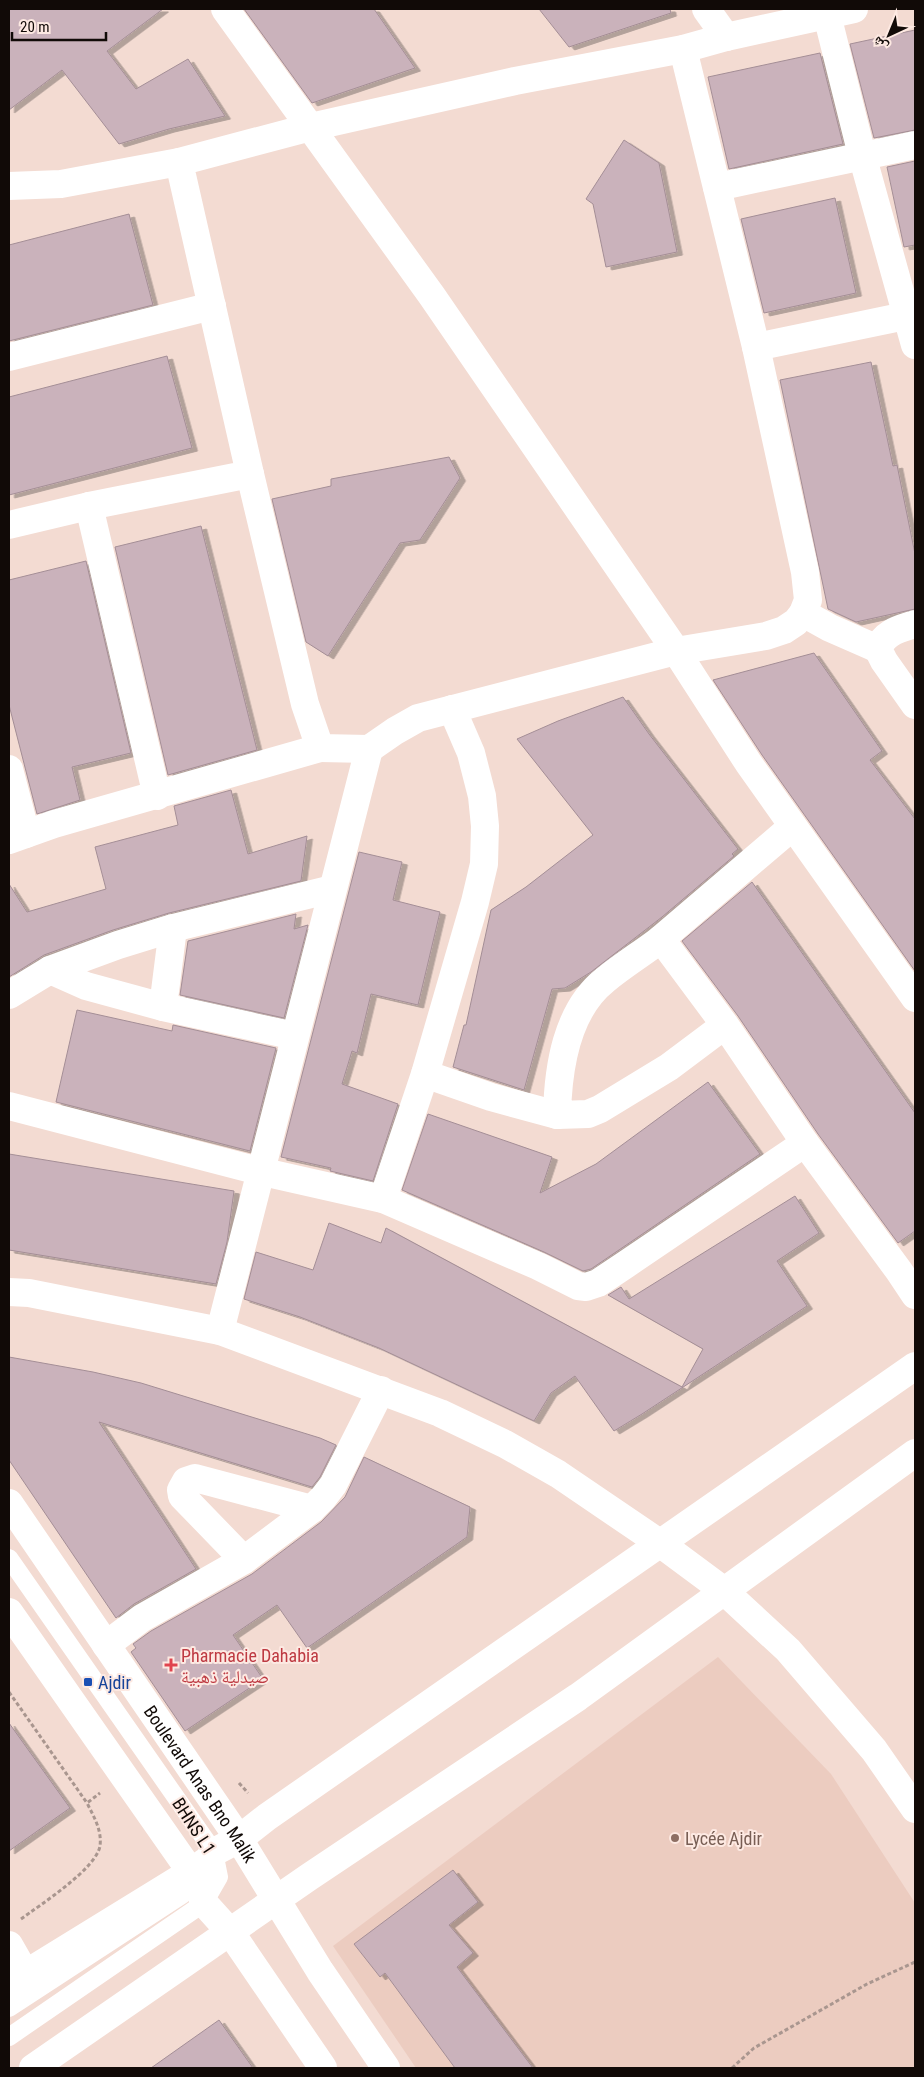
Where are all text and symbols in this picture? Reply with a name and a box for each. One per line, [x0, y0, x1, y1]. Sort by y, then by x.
scale bar [12, 10, 106, 42]
north arrow [864, 10, 914, 60]
text: 20 m [20, 18, 50, 36]
text: ش [869, 33, 892, 55]
place label: Pharmacie Dahabia صيدلية ذهبية [181, 1645, 319, 1687]
marker: Pharmacie Dahabia صيدلية ذهبية [165, 1659, 177, 1671]
place label: Ajdir [98, 1672, 131, 1693]
marker: Ajdir [82, 1676, 94, 1688]
street label: Boulevard Anas Bno Malik [140, 1701, 261, 1866]
street label: BHNS L1 [168, 1794, 220, 1858]
place label: Lycée Ajdir [685, 1828, 763, 1849]
marker: Lycée Ajdir [669, 1832, 681, 1844]

